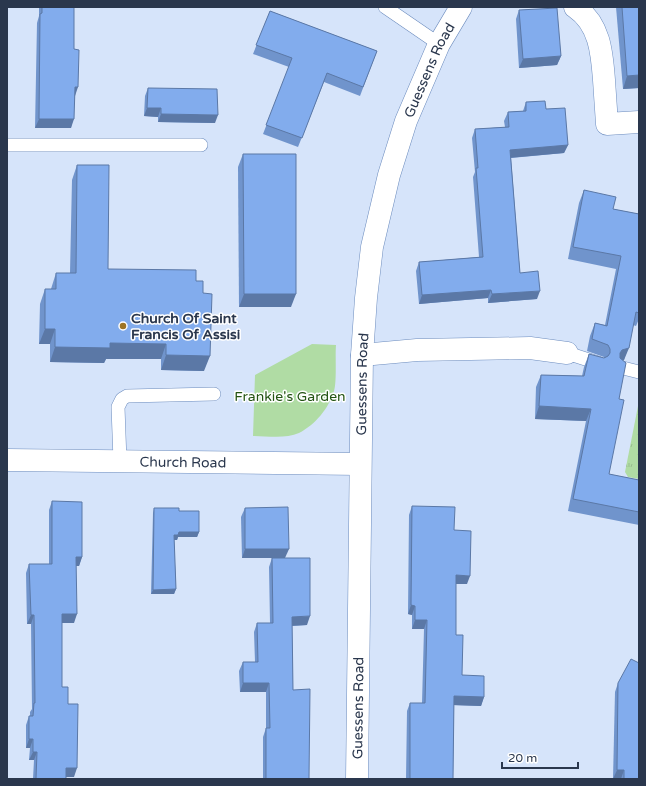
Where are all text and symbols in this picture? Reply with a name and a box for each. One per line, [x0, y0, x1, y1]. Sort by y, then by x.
street label: Guessens Road [400, 20, 458, 120]
place label: Church Of Saint Francis Of Assisi [131, 310, 240, 343]
marker: Church Of Saint Francis Of Assisi [118, 321, 128, 331]
street label: Guessens Road [353, 332, 372, 435]
park label: Frankie's Garden [234, 388, 346, 405]
street label: Church Road [140, 453, 226, 471]
street label: Guessens Road [349, 657, 367, 759]
scale bar [502, 744, 578, 770]
text: 20 m [508, 751, 537, 765]

